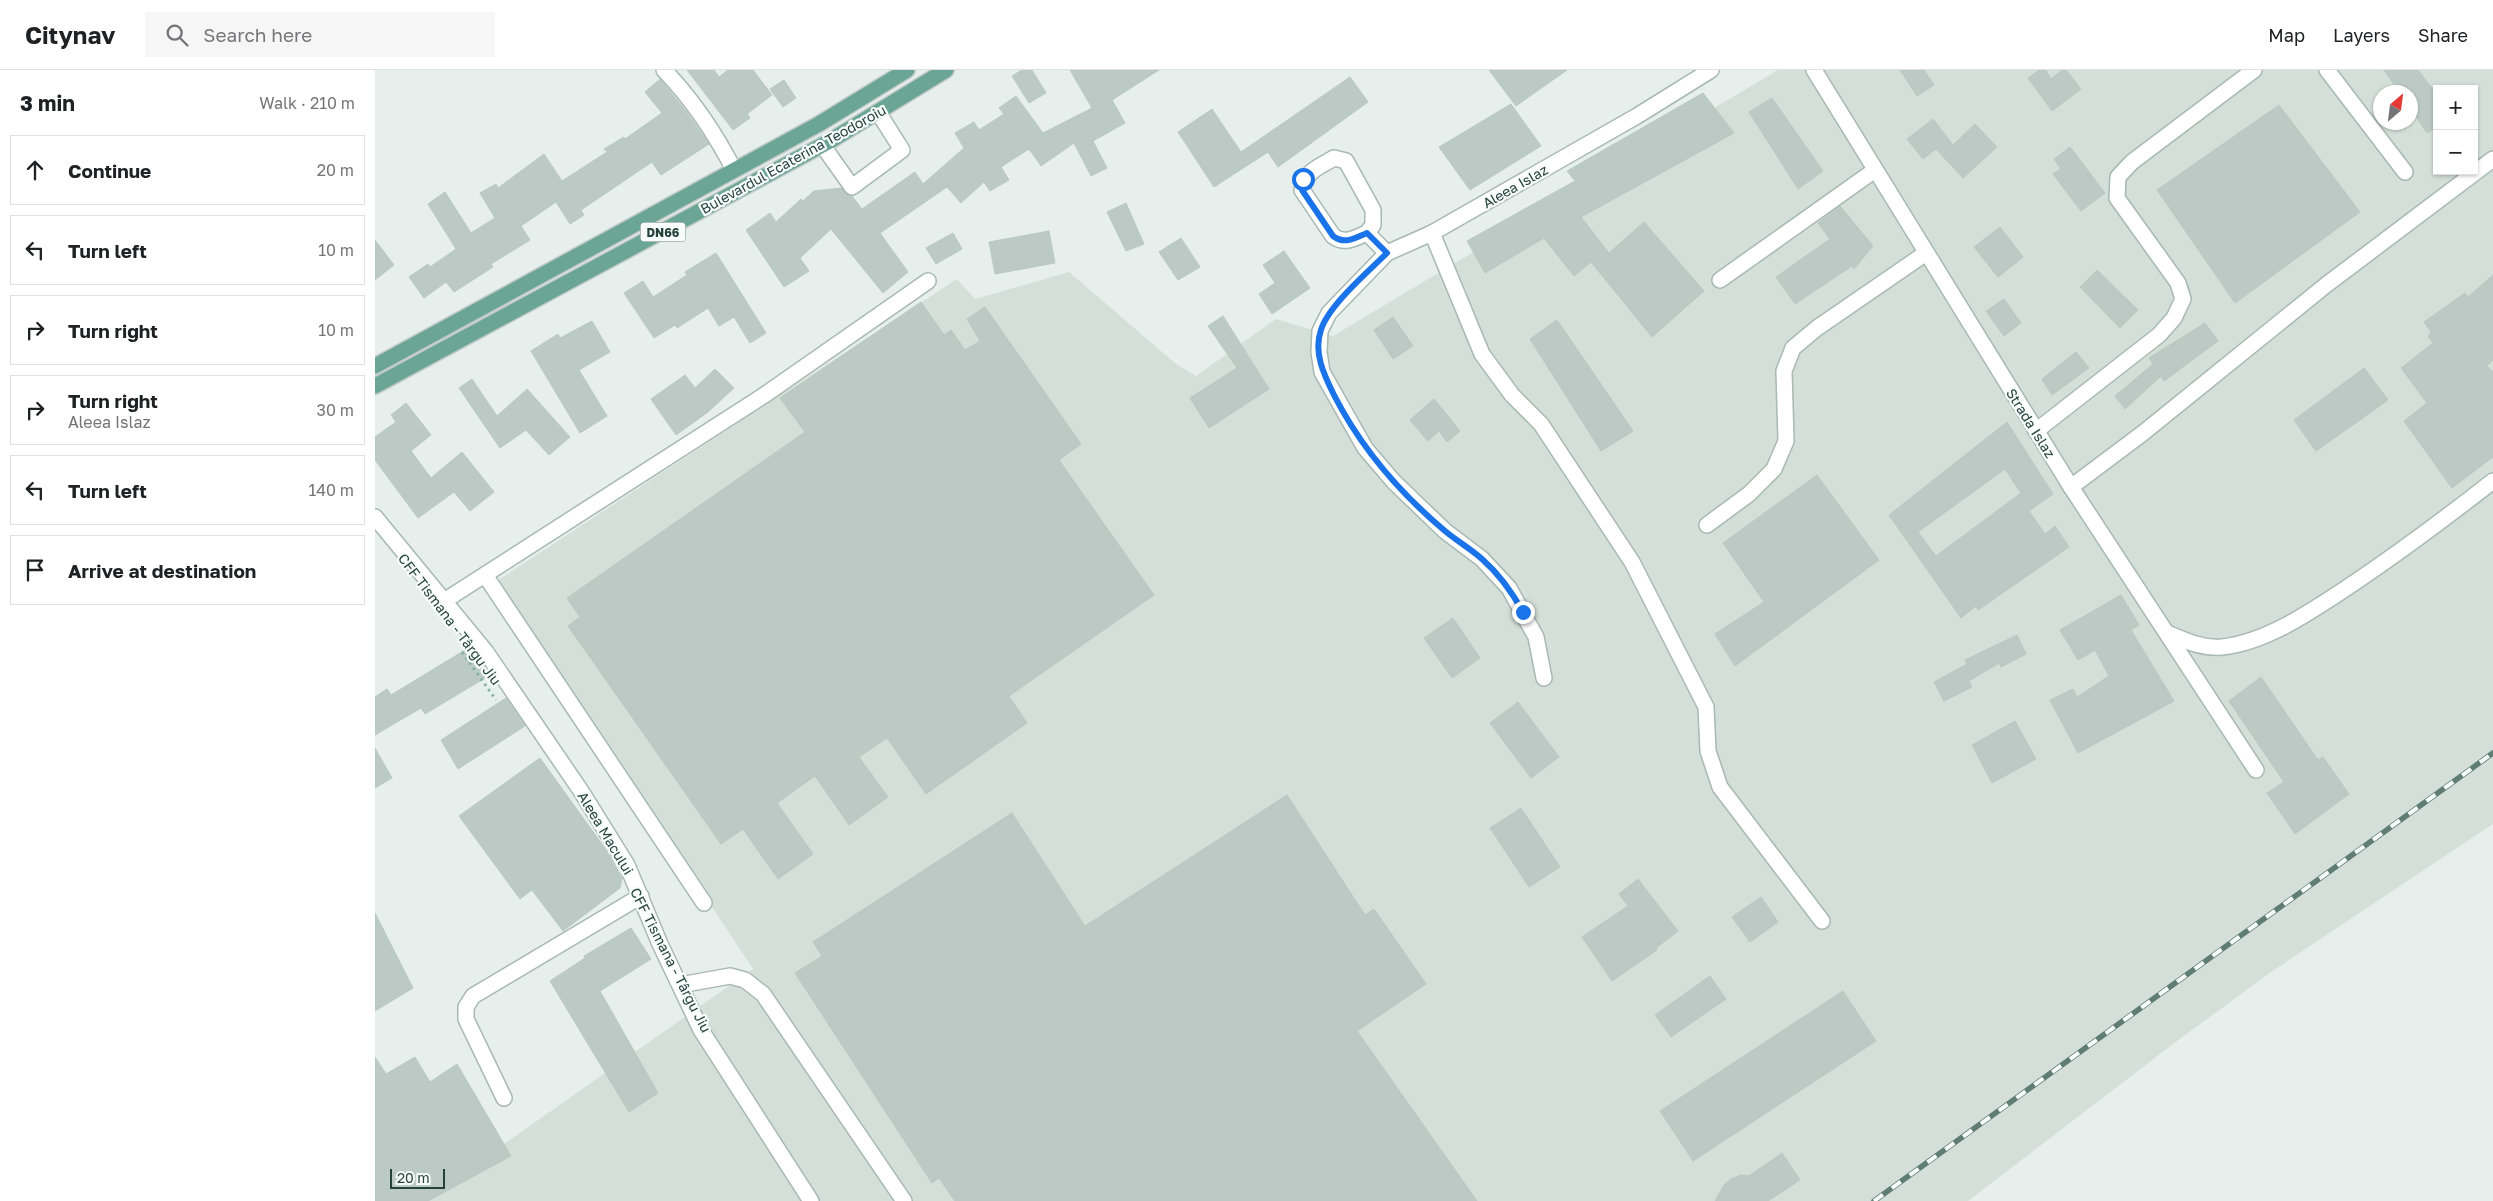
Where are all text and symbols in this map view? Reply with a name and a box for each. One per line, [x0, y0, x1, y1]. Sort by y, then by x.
search box [145, 12, 495, 57]
text: Citynav [25, 20, 115, 49]
icon: search [163, 21, 191, 49]
text: Search here [203, 23, 312, 46]
text: Map [2268, 24, 2305, 46]
text: Layers [2333, 24, 2390, 46]
text: Share [2418, 24, 2468, 46]
north arrow [2373, 85, 2418, 130]
map controls [2433, 85, 2478, 175]
button: + [2433, 85, 2478, 130]
text: 3 min [20, 90, 75, 116]
text: Walk · 210 m [259, 93, 355, 113]
street label: Bulevardul Ecaterina Teodoroiu [697, 101, 889, 217]
button: − [2433, 130, 2478, 175]
icon: ahead [21, 156, 49, 184]
text: Continue [68, 159, 151, 182]
text: 20 m [317, 160, 354, 180]
street label: Aleea Islaz [1479, 161, 1551, 211]
route start [1292, 168, 1315, 191]
road number: DN66 [641, 222, 685, 242]
icon: left [21, 236, 49, 264]
text: Turn left [68, 239, 147, 262]
text: 10 m [318, 240, 354, 260]
icon: right [21, 316, 49, 344]
text: Turn right [68, 319, 158, 342]
text: 10 m [318, 320, 354, 340]
street label: Strada Islaz [2003, 385, 2059, 461]
text: Turn right [68, 389, 158, 412]
icon: right [21, 396, 49, 424]
text: 30 m [317, 400, 354, 420]
text: Aleea Islaz [68, 412, 151, 432]
icon: left [21, 476, 49, 504]
text: Turn left [68, 479, 147, 502]
text: 140 m [308, 480, 354, 500]
street label: CFF Tismana - Târgu Jiu [395, 550, 505, 688]
icon: arrive [21, 556, 49, 584]
text: Arrive at destination [68, 559, 256, 582]
route end [1512, 601, 1535, 624]
street label: Aleea Macului [575, 788, 637, 878]
street label: CFF Tismana - Târgu Jiu [627, 885, 715, 1035]
scale bar [390, 1166, 445, 1189]
text: 20 m [397, 1169, 430, 1186]

